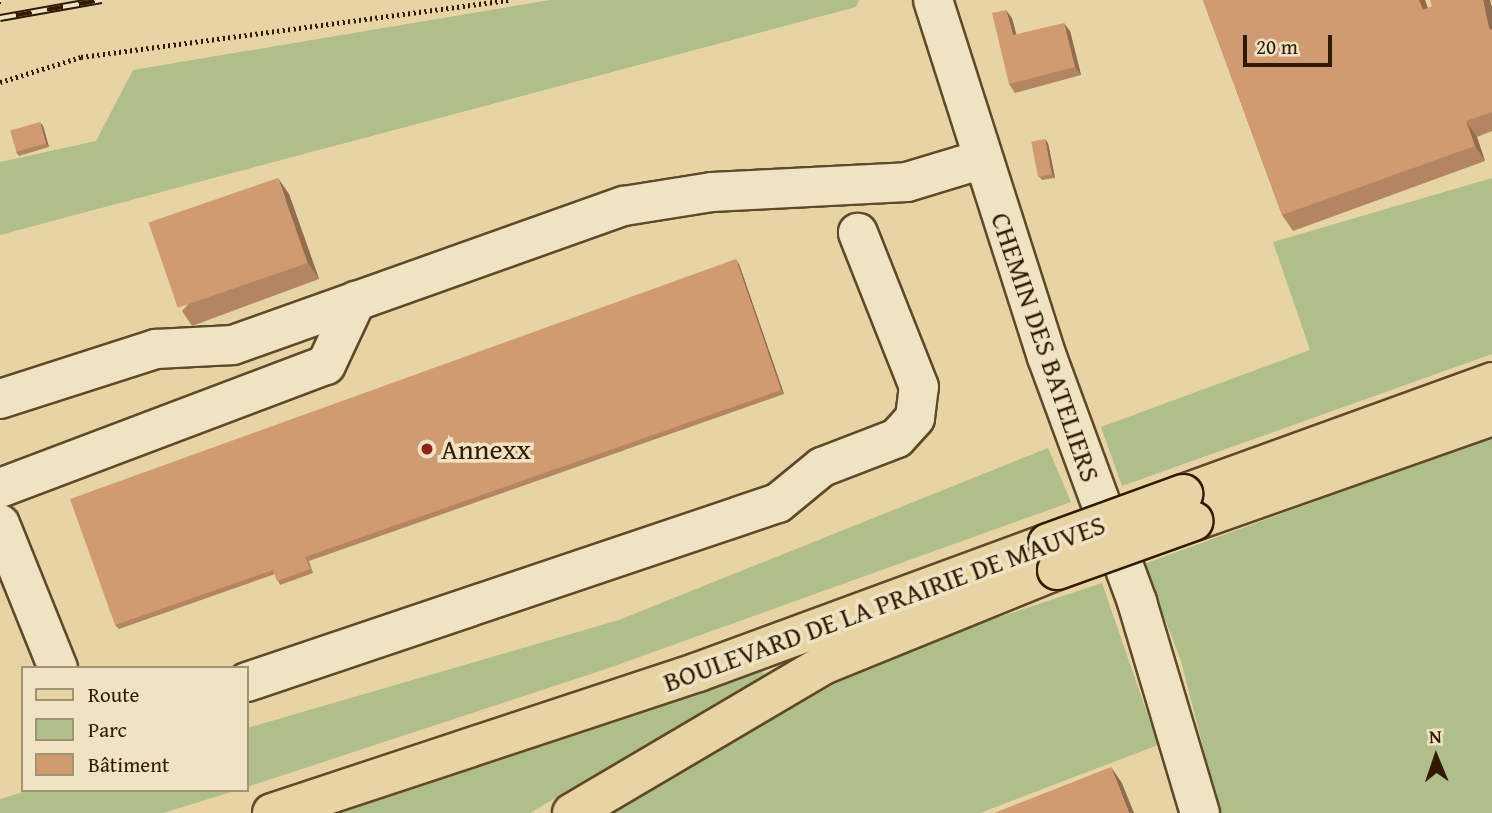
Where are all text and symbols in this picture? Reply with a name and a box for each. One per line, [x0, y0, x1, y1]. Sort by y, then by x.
scale bar [1247, 21, 1336, 65]
text: 20 m [1256, 31, 1298, 62]
street label: CHEMIN DES BATELIERS [984, 208, 1108, 486]
place label: Annexx [441, 432, 531, 466]
marker: Annexx [419, 441, 435, 457]
street label: BOULEVARD DE LA PRAIRIE DE MAUVES [658, 507, 1110, 699]
legend [21, 666, 248, 792]
text: Route [88, 679, 139, 710]
text: Parc [88, 714, 127, 745]
north arrow [1401, 722, 1471, 792]
text: N [1428, 722, 1442, 750]
text: Bâtiment [88, 749, 169, 780]

